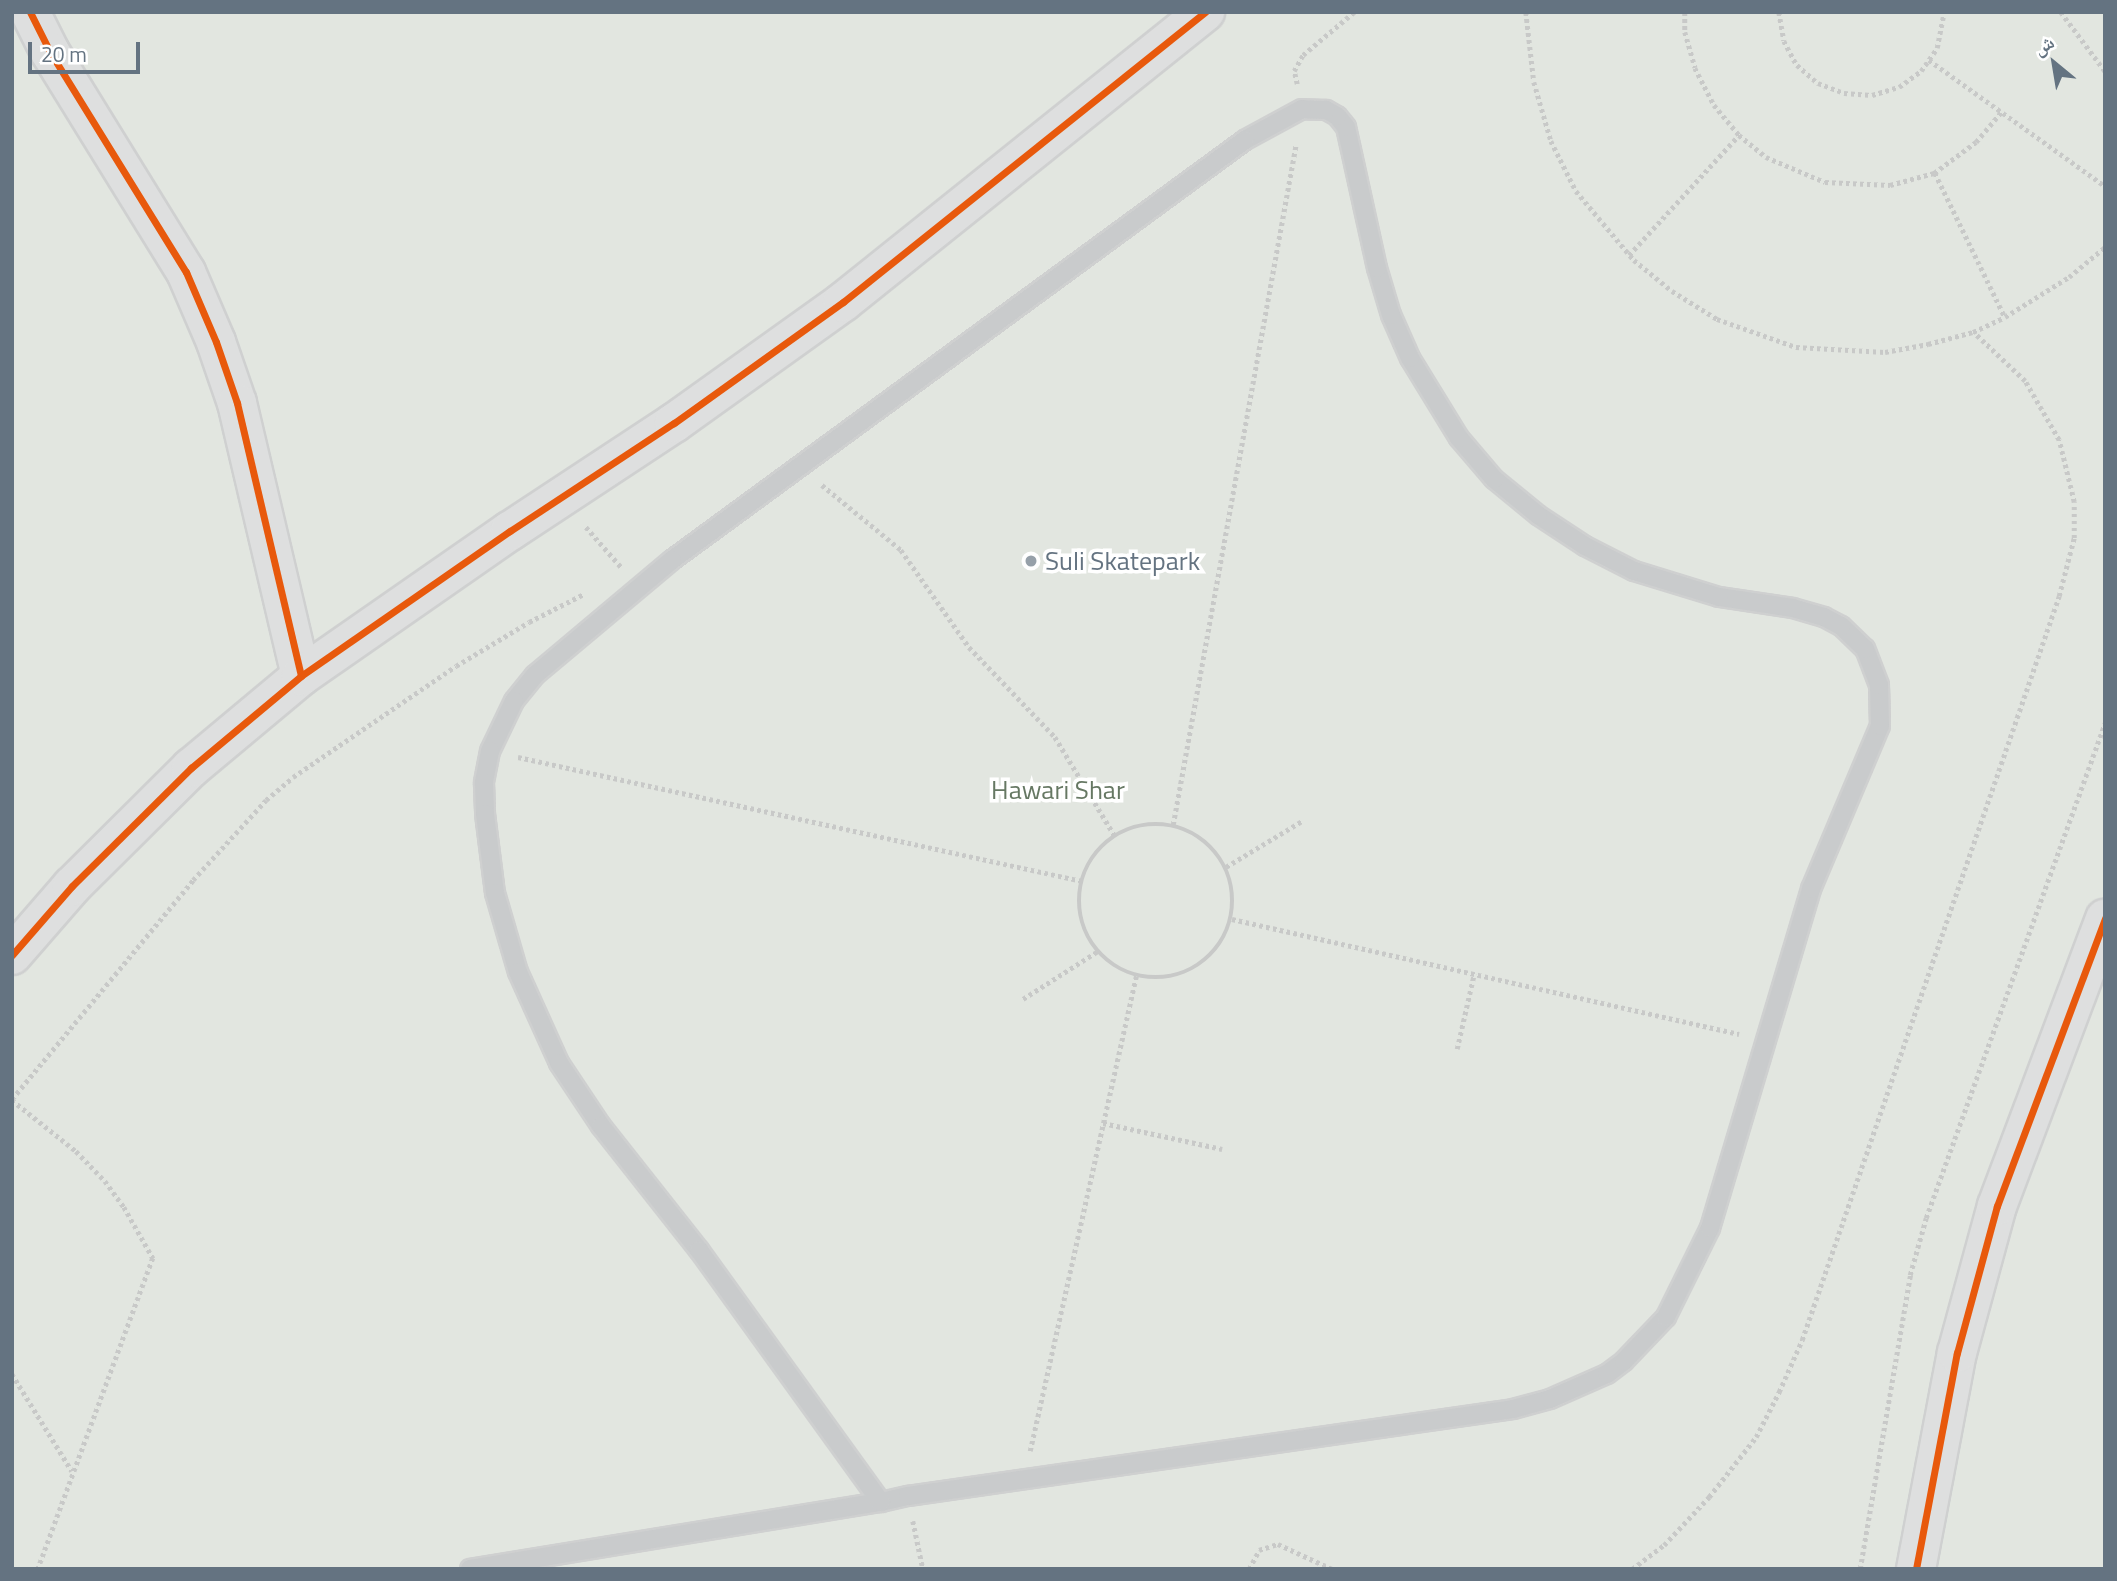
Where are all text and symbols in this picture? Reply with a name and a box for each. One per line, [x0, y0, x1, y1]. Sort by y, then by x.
text: ش [2027, 27, 2059, 62]
scale bar [32, 28, 144, 72]
north arrow [2019, 28, 2089, 98]
text: 20 m [41, 38, 87, 70]
place label: Suli Skatepark [1045, 545, 1200, 577]
marker: Suli Skatepark [1023, 553, 1039, 569]
park label: Hawari Shar [991, 774, 1125, 806]

